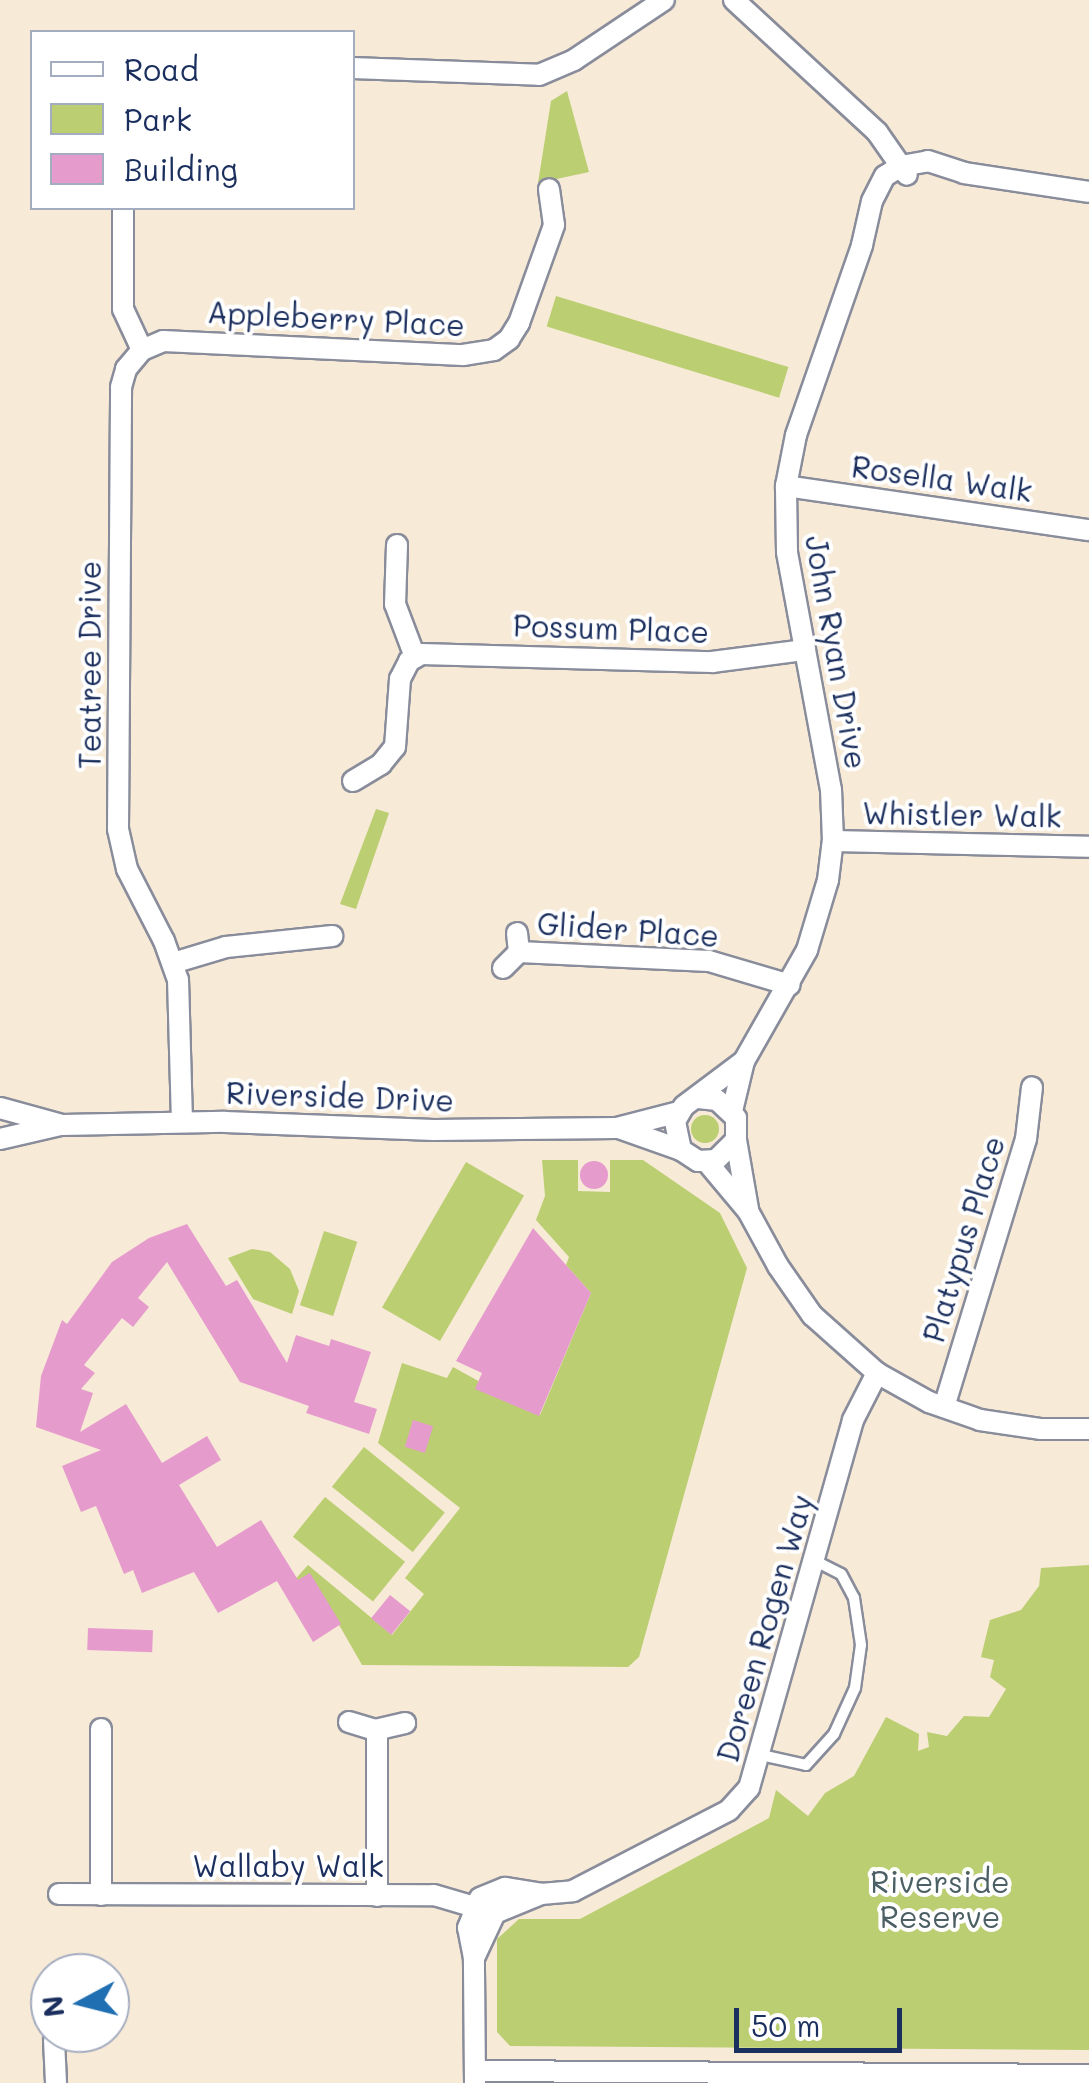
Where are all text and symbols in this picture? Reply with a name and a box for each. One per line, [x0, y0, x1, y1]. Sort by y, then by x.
legend [30, 30, 355, 210]
text: Road [124, 49, 199, 89]
text: Park [124, 99, 192, 139]
text: Building [124, 149, 238, 189]
street label: Appleberry Place [206, 293, 466, 343]
street label: Rosella Walk [849, 448, 1035, 508]
street label: John Ryan Drive [799, 532, 875, 772]
street label: Teatree Drive [71, 561, 107, 769]
street label: Possum Place [512, 607, 710, 649]
street label: Whistler Walk [862, 794, 1062, 834]
street label: Glider Place [536, 905, 720, 953]
street label: Riverside Drive [225, 1074, 455, 1118]
street label: Platypus Place [915, 1132, 1011, 1346]
street label: Doreen Rogen Way [709, 1490, 819, 1766]
street label: Wallaby Walk [192, 1847, 384, 1883]
park label: Riverside Reserve [870, 1863, 1010, 1934]
north arrow [30, 1953, 130, 2053]
scale bar [739, 1988, 906, 2050]
text: N [33, 1994, 71, 2019]
text: 50 m [751, 2005, 821, 2045]

